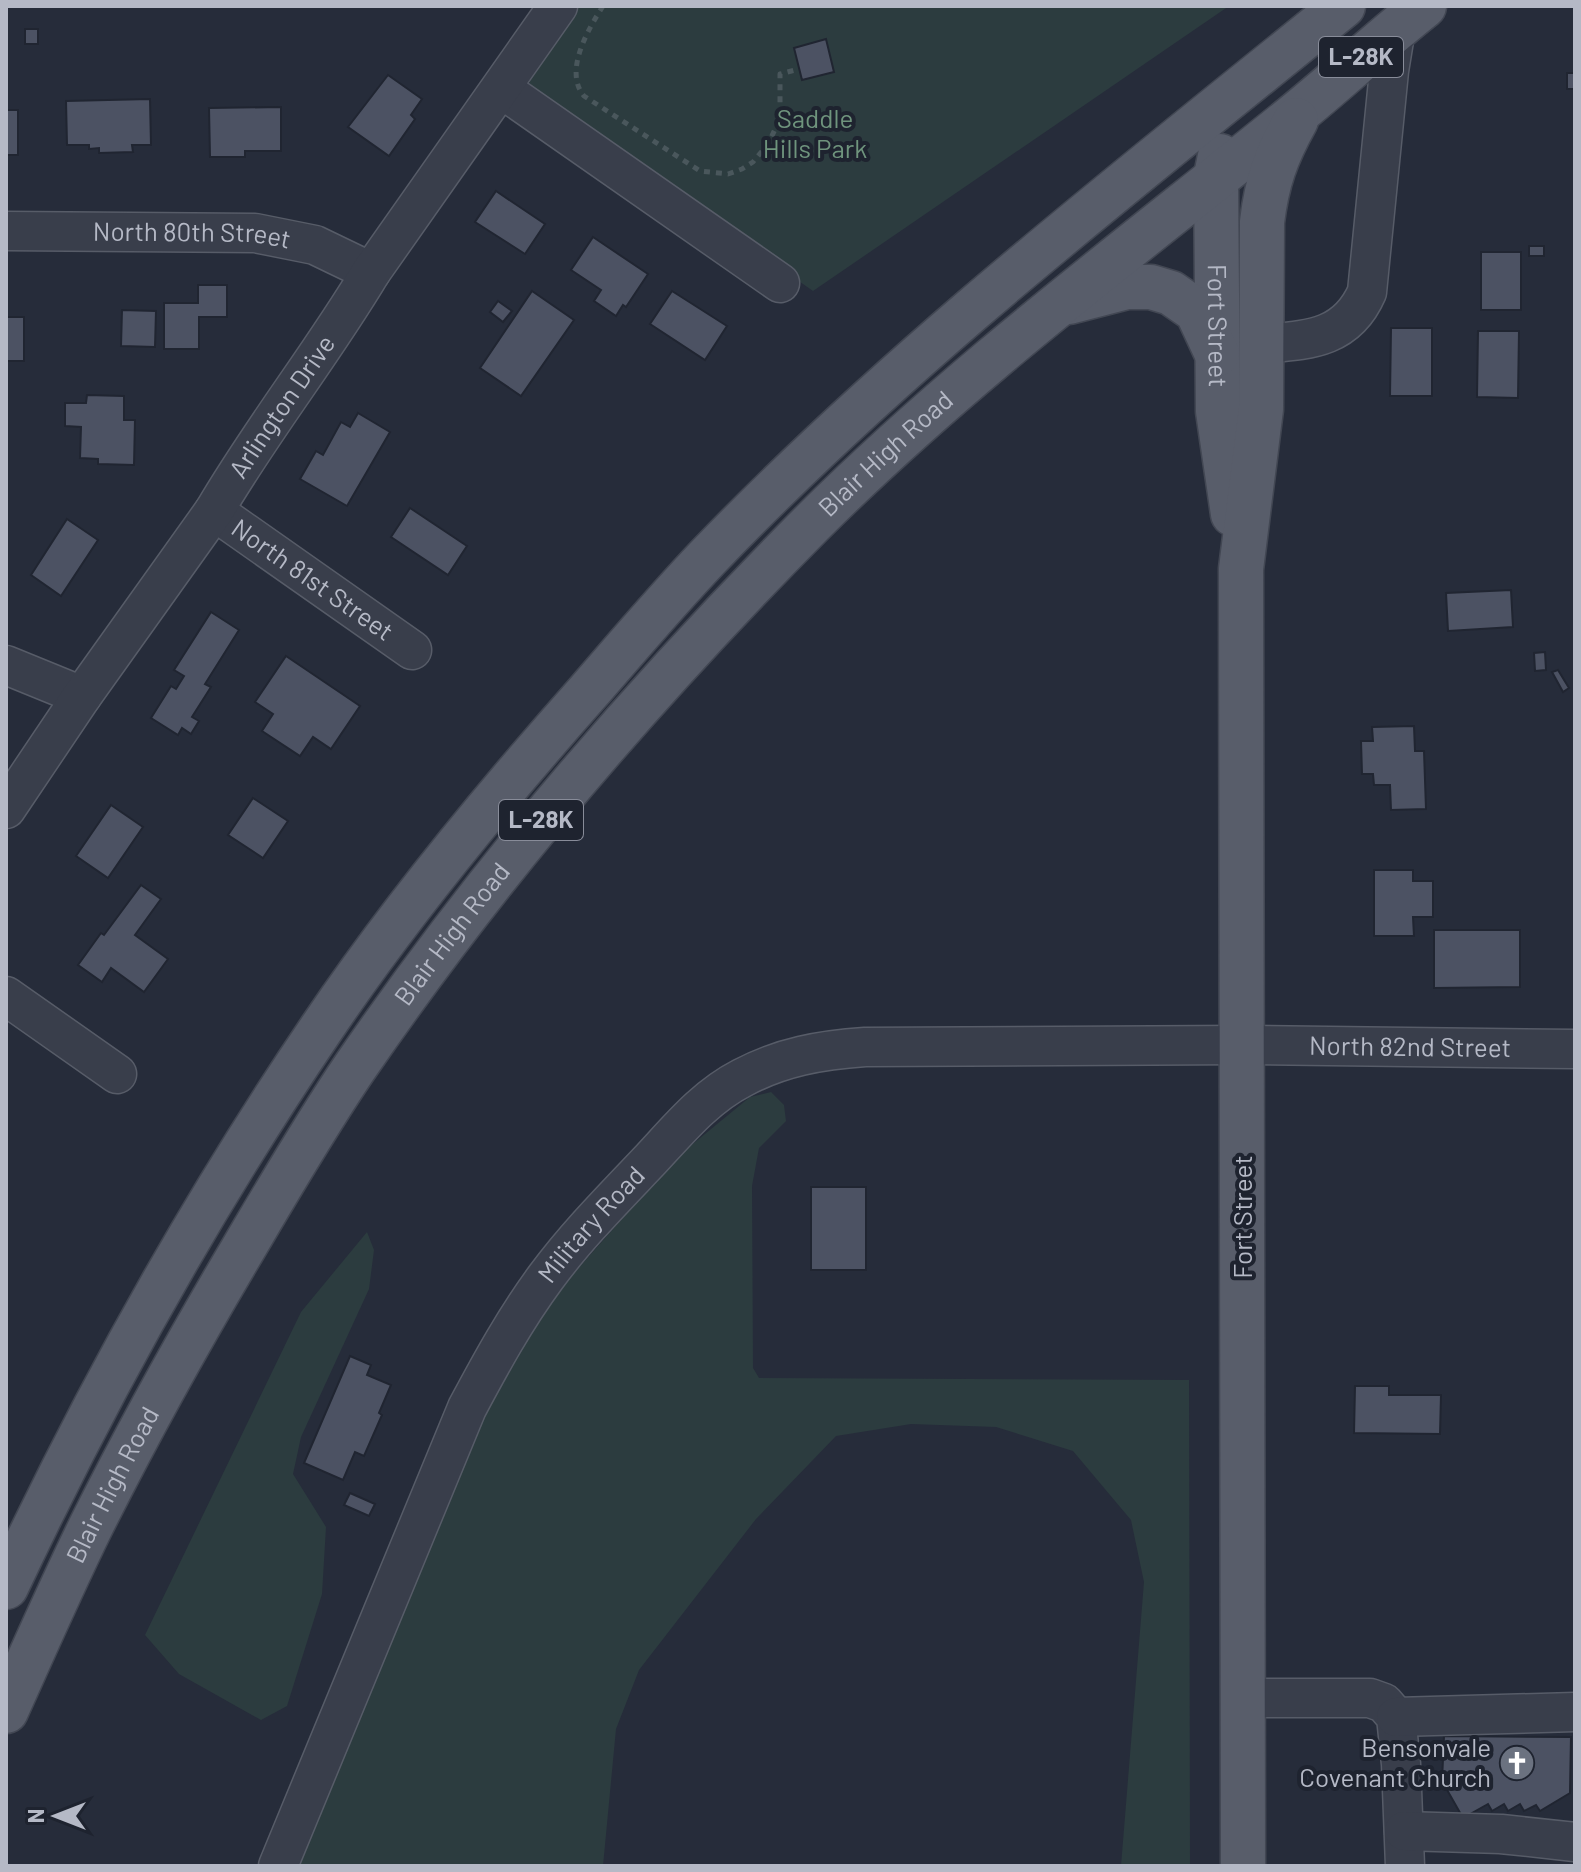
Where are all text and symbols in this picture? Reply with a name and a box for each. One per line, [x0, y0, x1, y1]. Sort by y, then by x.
road number: L-28K [1319, 37, 1403, 77]
park label: Saddle Hills Park [763, 102, 867, 163]
street label: North 80th Street [93, 215, 294, 254]
street label: Fort Street [1203, 264, 1235, 387]
street label: Arlington Drive [221, 328, 340, 483]
street label: Blair High Road [811, 383, 958, 522]
street label: North 81st Street [226, 511, 400, 646]
road number: L-28K [499, 800, 583, 840]
street label: Blair High Road [387, 856, 515, 1011]
street label: North 82nd Street [1309, 1029, 1511, 1062]
street label: Fort Street [1226, 1155, 1257, 1279]
street label: Military Road [530, 1159, 650, 1288]
street label: Blair High Road [59, 1401, 164, 1567]
place label: Bensonvale Covenant Church [1299, 1731, 1491, 1792]
church icon: Bensonvale Covenant Church [1498, 1744, 1536, 1782]
north arrow [16, 1776, 96, 1856]
text: N [22, 1809, 48, 1823]

